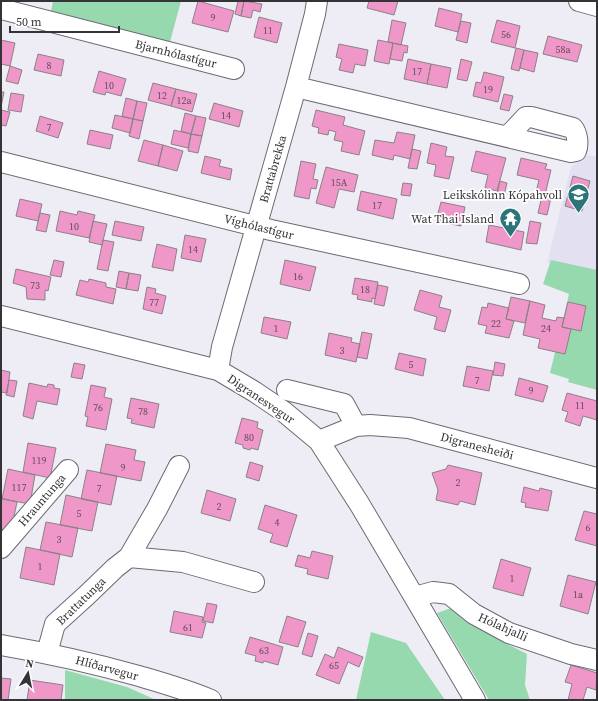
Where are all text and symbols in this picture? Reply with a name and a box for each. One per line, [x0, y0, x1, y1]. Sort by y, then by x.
scale bar [10, 8, 119, 34]
house number: 9 [211, 11, 216, 24]
text: 50 m [16, 14, 42, 30]
house number: 11 [263, 24, 273, 37]
house number: 56 [501, 28, 511, 41]
street label: Bjarnhólastígur [134, 36, 218, 72]
house number: 58a [555, 43, 571, 56]
house number: 8 [47, 59, 52, 72]
house number: 17 [412, 65, 422, 78]
house number: 10 [104, 79, 114, 92]
house number: 19 [483, 83, 493, 96]
house number: 12 [157, 89, 167, 102]
house number: 12a [176, 94, 192, 107]
house number: 14 [221, 109, 231, 122]
house number: 7 [47, 121, 52, 134]
street label: Brattabrekka [256, 132, 291, 205]
house number: 15A [331, 176, 348, 189]
school or university icon: Leikskólinn Kópahvoll [565, 182, 591, 215]
place label: Leikskólinn Kópahvoll [443, 187, 562, 203]
house number: 17 [372, 199, 382, 212]
temple icon: Wat Thai Island [497, 206, 523, 239]
street label: Víghólastígur [222, 211, 296, 243]
place label: Wat Thai Island [411, 211, 494, 227]
house number: 10 [69, 220, 79, 233]
house number: 14 [188, 243, 198, 256]
house number: 16 [293, 270, 303, 283]
house number: 73 [30, 279, 40, 292]
house number: 18 [360, 283, 370, 296]
house number: 77 [149, 296, 159, 309]
house number: 22 [491, 317, 501, 330]
house number: 1 [274, 322, 279, 335]
house number: 24 [541, 322, 551, 335]
house number: 3 [340, 344, 345, 357]
house number: 5 [409, 358, 414, 371]
street label: Digranesvegur [224, 371, 298, 427]
house number: 7 [475, 374, 480, 387]
house number: 9 [529, 384, 534, 397]
house number: 11 [575, 399, 585, 412]
house number: 76 [93, 401, 103, 414]
house number: 78 [138, 405, 148, 418]
street label: Digranesheiði [439, 429, 516, 464]
house number: 80 [244, 431, 254, 444]
house number: 119 [32, 454, 47, 467]
house number: 9 [121, 461, 126, 474]
street label: Hrauntunga [15, 470, 70, 530]
house number: 2 [456, 476, 461, 489]
house number: 117 [12, 481, 27, 494]
house number: 7 [97, 482, 102, 495]
house number: 2 [217, 500, 222, 513]
house number: 5 [77, 507, 82, 520]
house number: 4 [275, 516, 280, 529]
house number: 6 [586, 521, 591, 534]
house number: 3 [57, 533, 62, 546]
house number: 1 [38, 560, 43, 573]
house number: 1 [510, 572, 515, 585]
street label: Brattatunga [53, 573, 110, 629]
house number: 1a [573, 588, 584, 601]
street label: Hólahjalli [476, 609, 531, 645]
house number: 61 [183, 621, 193, 634]
house number: 63 [259, 644, 269, 657]
street label: Hlíðarvegur [74, 652, 140, 684]
north arrow [8, 653, 48, 693]
text: N [24, 656, 35, 672]
house number: 65 [329, 659, 339, 672]

